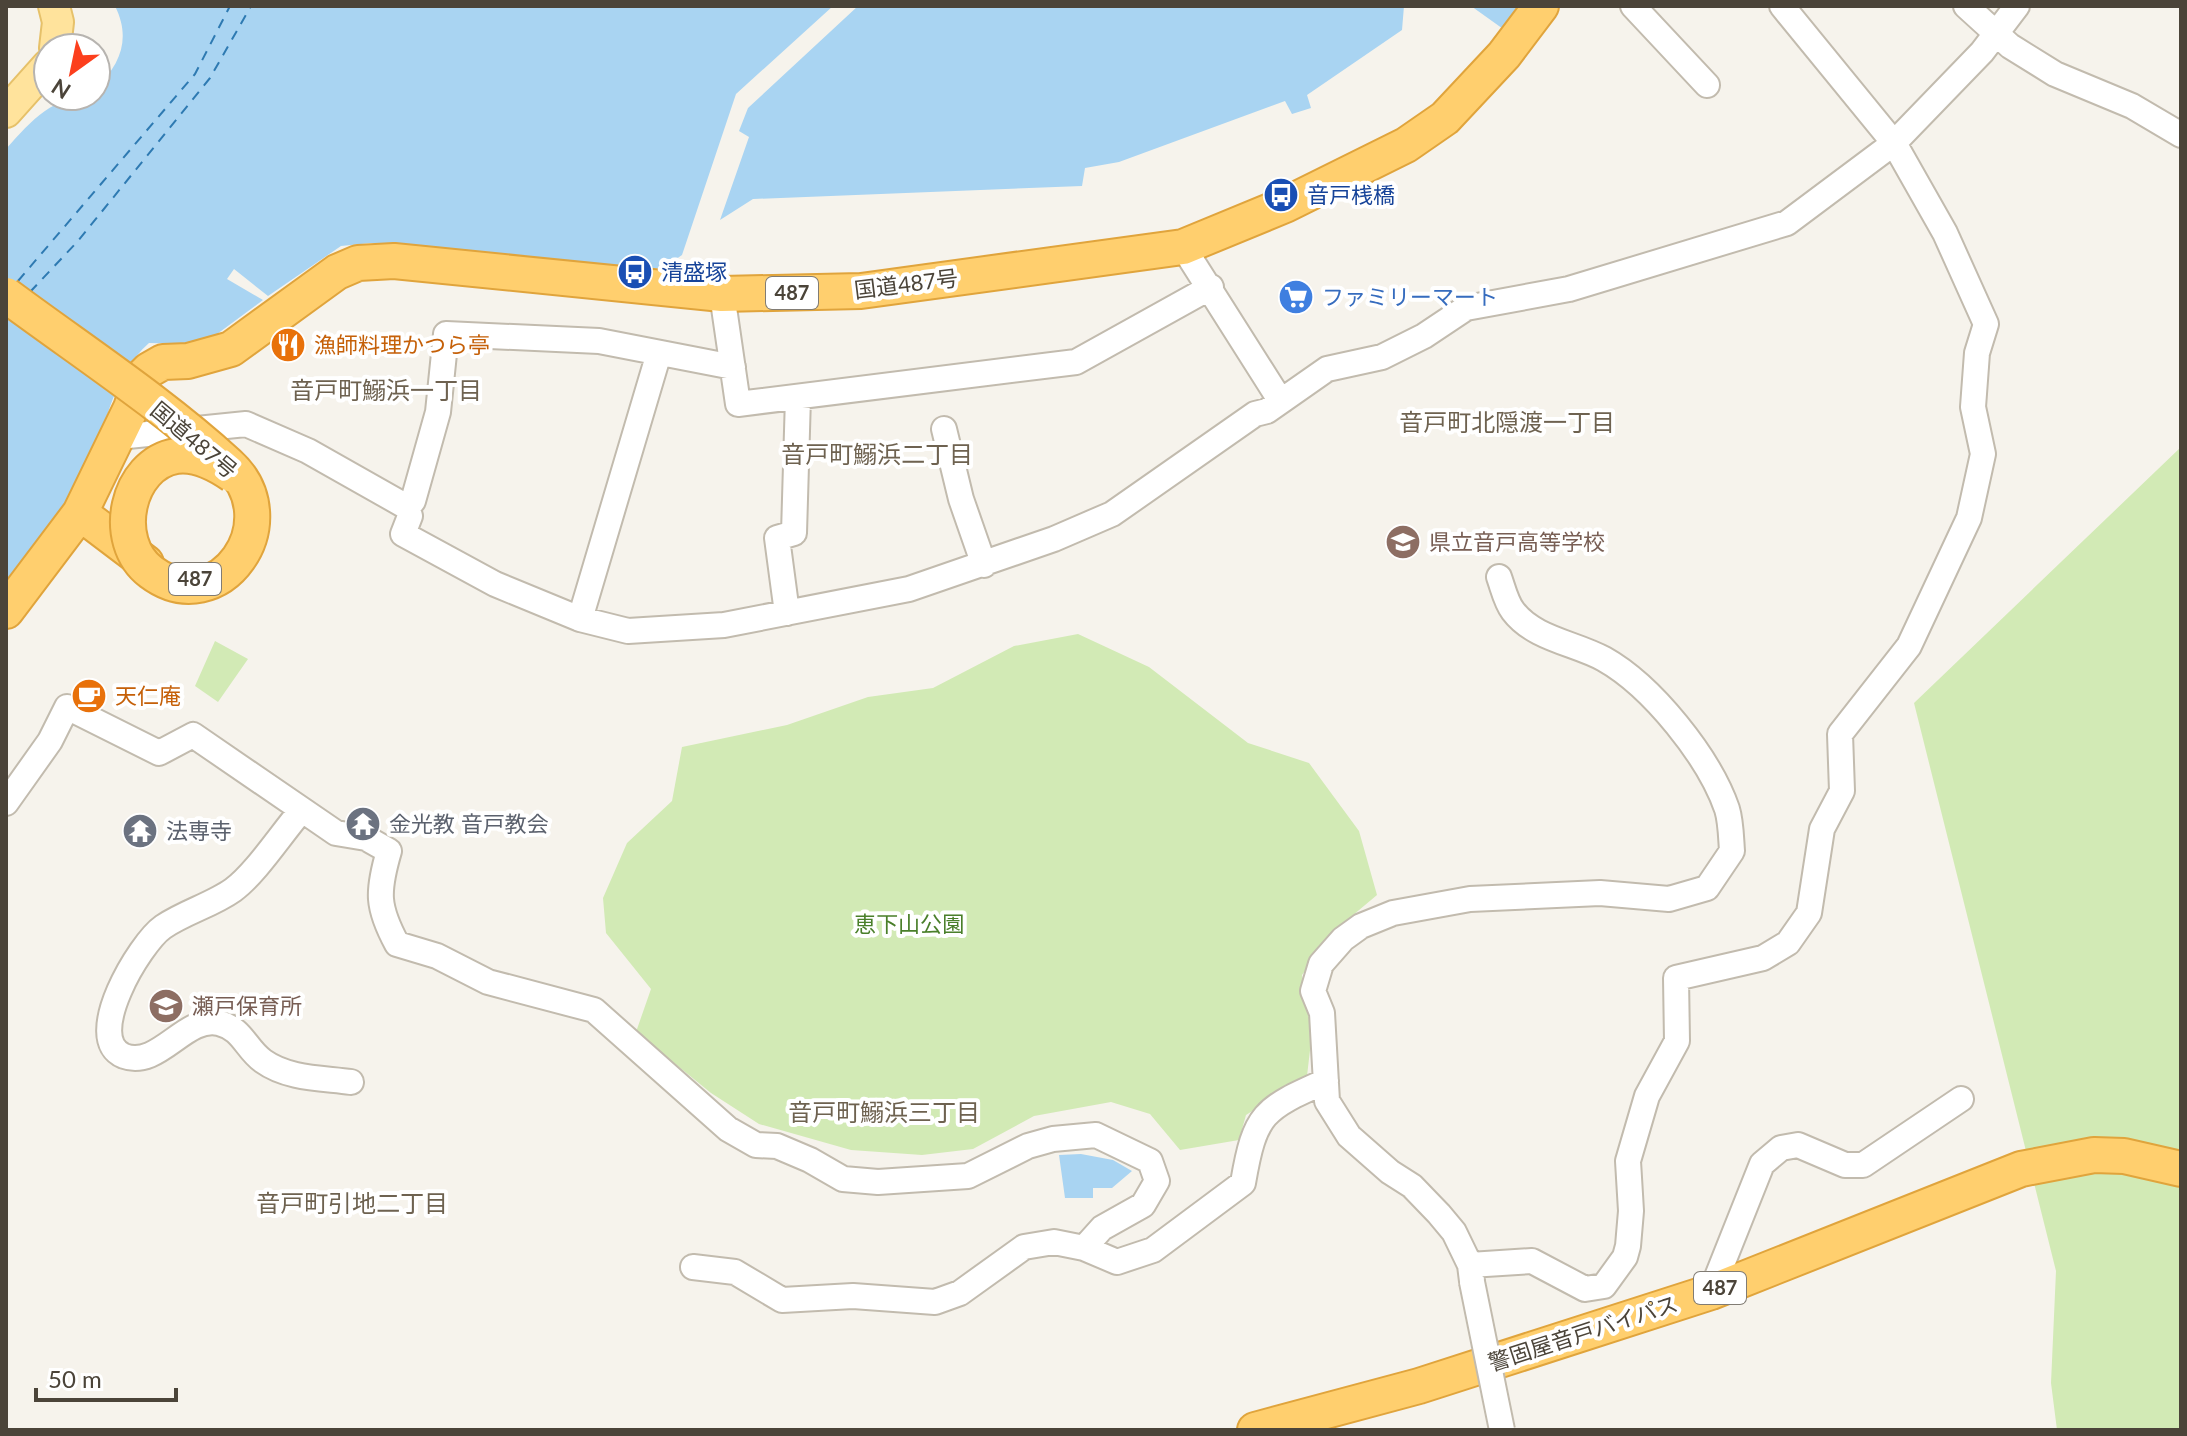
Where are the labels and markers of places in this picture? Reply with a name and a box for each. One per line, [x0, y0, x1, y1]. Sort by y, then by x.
bus stop icon: 音戸桟橋 [1262, 176, 1300, 214]
place label: 音戸桟橋 [1307, 181, 1395, 208]
bus stop icon: 清盛塚 [616, 253, 654, 291]
place label: 清盛塚 [661, 258, 727, 285]
supermarket icon: ファミリーマート [1277, 278, 1315, 316]
place label: ファミリーマート [1322, 283, 1498, 310]
restaurant icon: 漁師料理かつら亭 [269, 326, 307, 364]
place label: 漁師料理かつら亭 [314, 331, 490, 358]
school or university icon: 県立音戸高等学校 [1384, 523, 1422, 561]
place label: 県立音戸高等学校 [1429, 528, 1605, 555]
cafe icon: 天仁庵 [70, 677, 108, 715]
place label: 天仁庵 [115, 682, 181, 709]
temple icon: 金光教 音戸教会 [344, 805, 382, 843]
place label: 金光教 音戸教会 [389, 810, 549, 837]
temple icon: 法専寺 [121, 812, 159, 850]
place label: 法専寺 [166, 817, 232, 844]
school or university icon: 瀬戸保育所 [147, 987, 185, 1025]
place label: 瀬戸保育所 [192, 992, 302, 1019]

